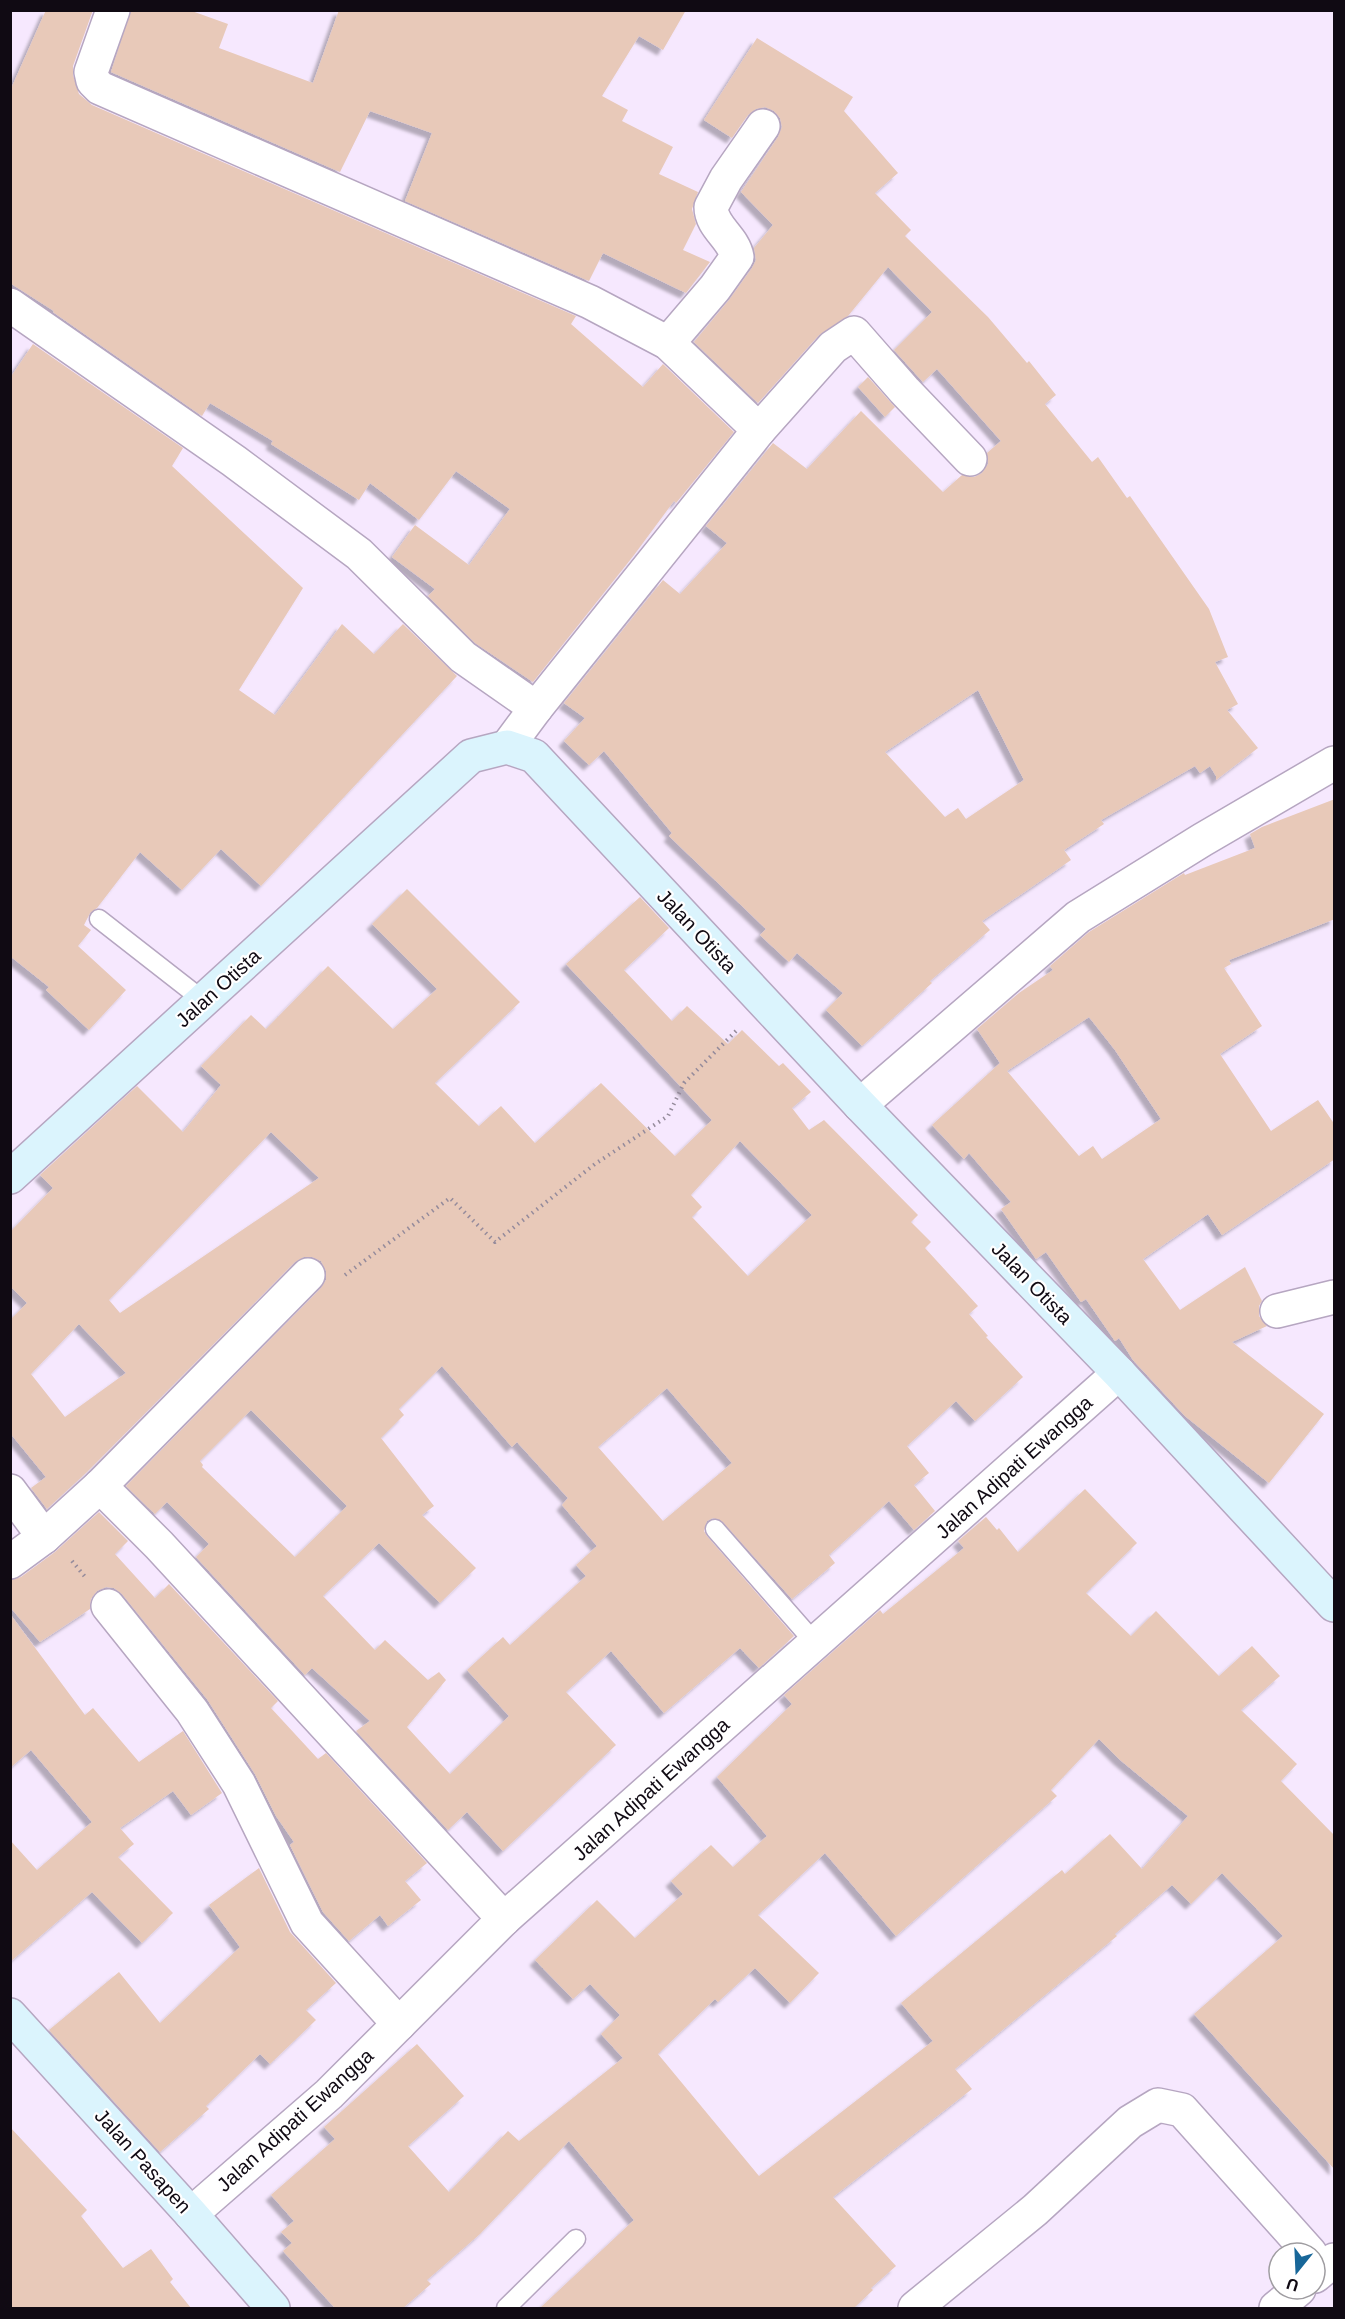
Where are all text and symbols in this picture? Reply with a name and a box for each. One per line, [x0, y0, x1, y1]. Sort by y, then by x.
street label: Jalan Otista [653, 885, 742, 978]
street label: Jalan Otista [171, 944, 265, 1032]
street label: Jalan Otista [987, 1237, 1077, 1329]
street label: Jalan Adipati Ewangga [931, 1391, 1097, 1543]
street label: Jalan Adipati Ewangga [568, 1713, 734, 1865]
street label: Jalan Adipati Ewangga [212, 2044, 378, 2196]
street label: Jalan Pasapen [91, 2104, 195, 2218]
north arrow [1267, 2241, 1327, 2301]
text: U [1284, 2275, 1301, 2295]

